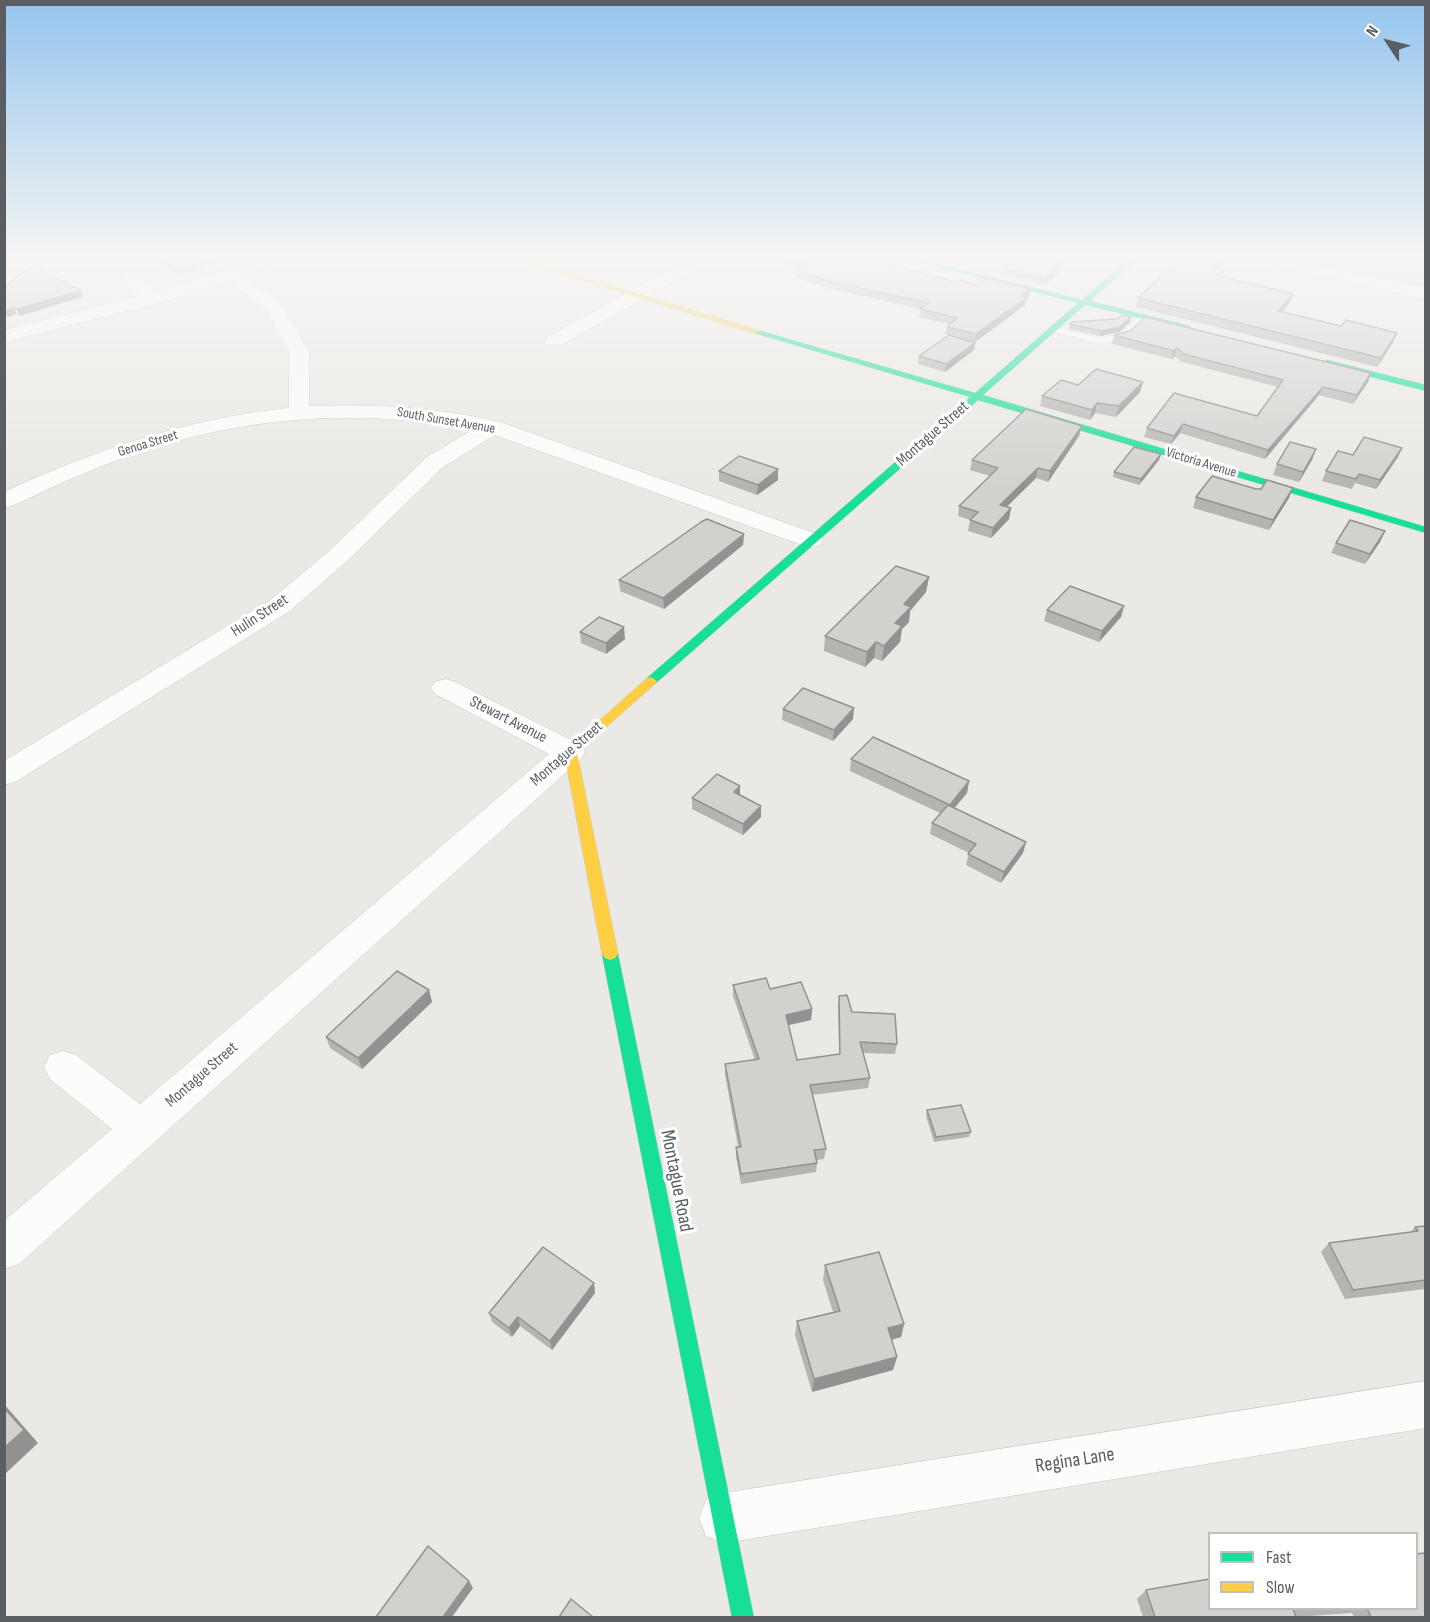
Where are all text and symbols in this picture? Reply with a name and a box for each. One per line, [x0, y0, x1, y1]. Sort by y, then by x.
north arrow [1358, 12, 1418, 72]
text: N [1363, 22, 1383, 40]
street label: Montague Street [893, 397, 973, 471]
street label: South Sunset Avenue [396, 404, 496, 438]
street label: Genoa Street [116, 427, 180, 461]
street label: Victoria Avenue [1164, 444, 1238, 482]
street label: Hulin Street [228, 590, 292, 642]
street label: Stewart Avenue [466, 692, 550, 748]
street label: Montague Street [527, 717, 607, 791]
street label: Montague Street [162, 1038, 242, 1112]
street label: Montague Road [654, 1128, 698, 1234]
street label: Regina Lane [1034, 1443, 1116, 1479]
legend [1208, 1532, 1418, 1610]
text: Fast [1266, 1547, 1291, 1568]
text: Slow [1266, 1577, 1295, 1598]

